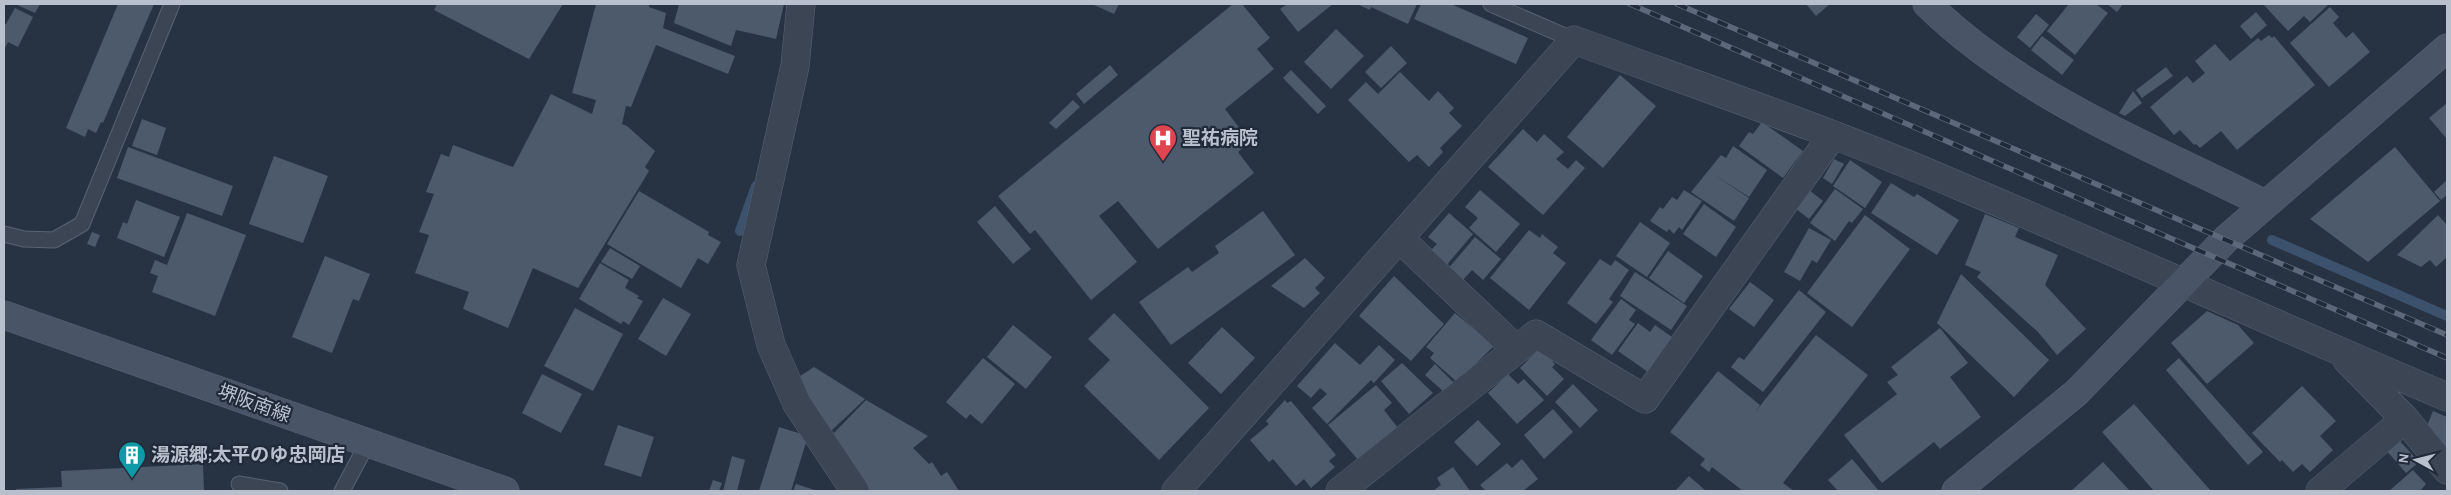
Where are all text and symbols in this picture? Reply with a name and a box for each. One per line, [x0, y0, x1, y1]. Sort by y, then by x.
hospital icon: 聖祐病院 [1148, 123, 1178, 162]
place label: 聖祐病院 [1182, 127, 1258, 148]
street label: 堺阪南線 [215, 381, 293, 426]
north arrow [2391, 435, 2441, 485]
building icon: 湯源郷;太平のゆ忠岡店 [117, 440, 147, 479]
place label: 湯源郷;太平のゆ忠岡店 [151, 445, 345, 465]
text: N [2397, 453, 2412, 464]

